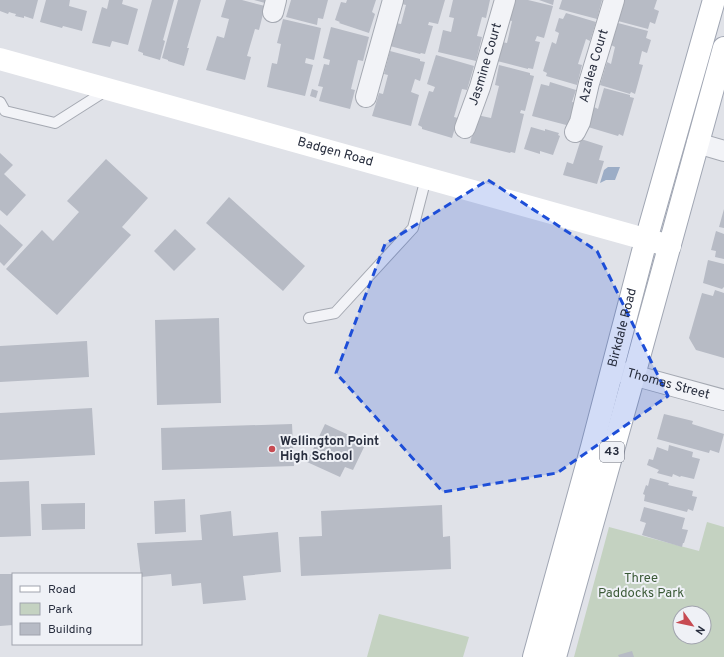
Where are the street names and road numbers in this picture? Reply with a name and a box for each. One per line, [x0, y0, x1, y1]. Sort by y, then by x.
street label: Jasmine Court [466, 21, 506, 108]
street label: Azalea Court [577, 27, 613, 104]
street label: Badgen Road [296, 134, 375, 171]
street label: Birkdale Road [605, 287, 641, 369]
street label: Thomas Street [625, 366, 711, 404]
road number: 43 [600, 442, 624, 462]

